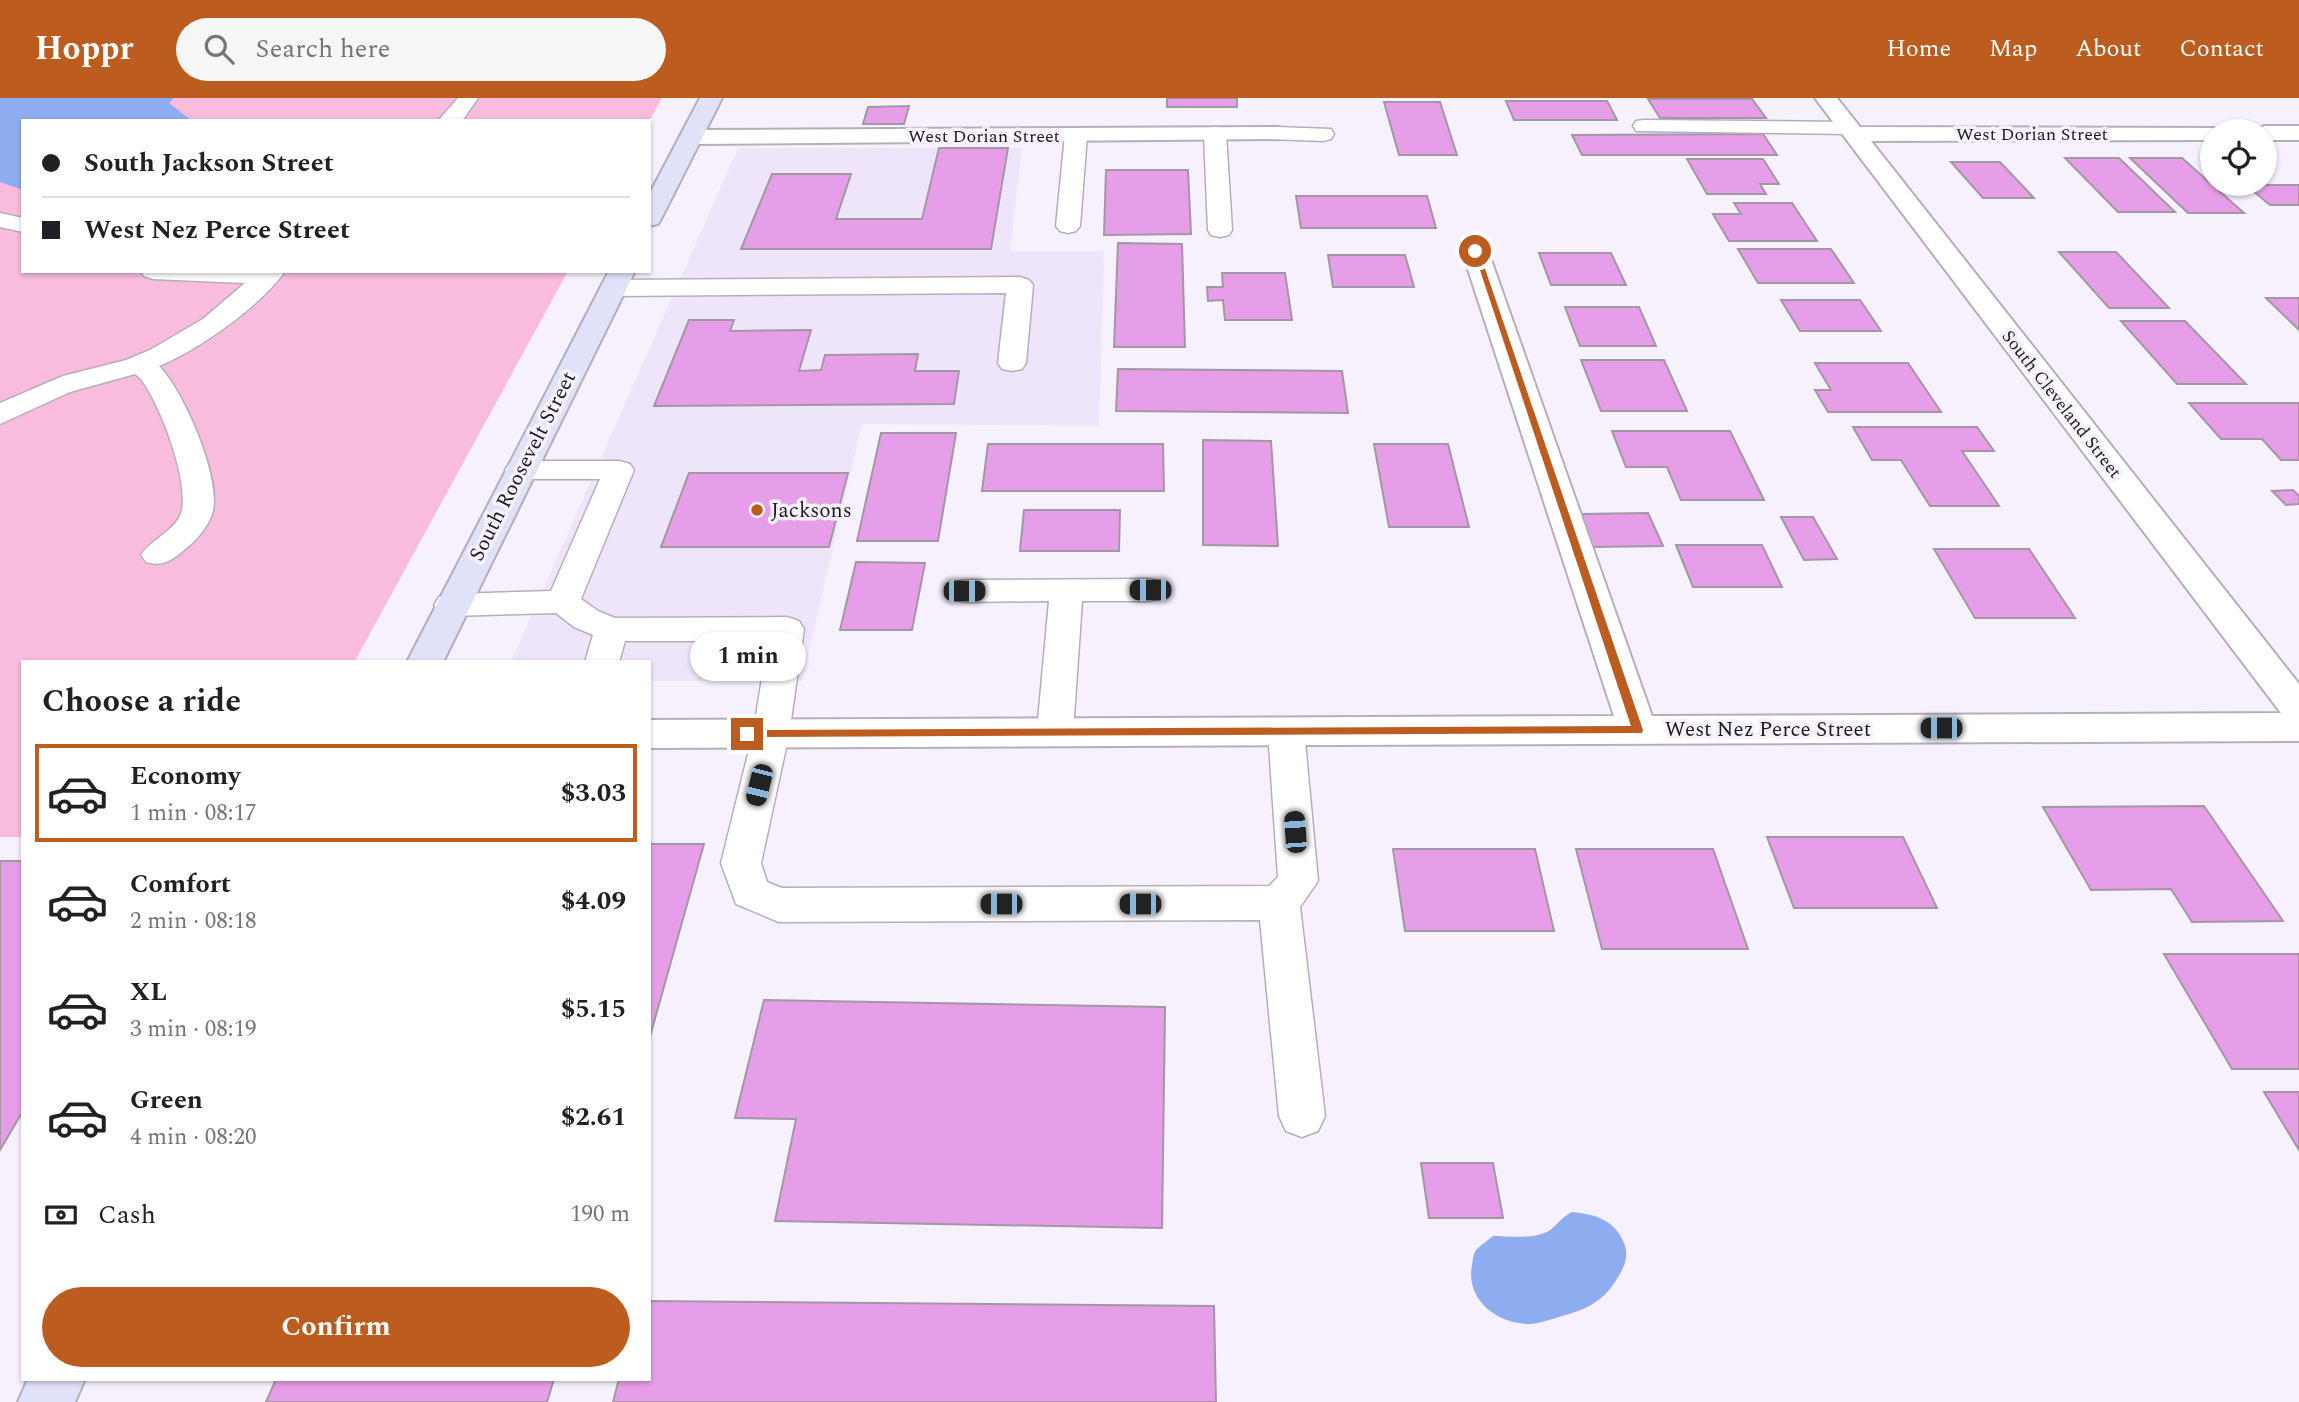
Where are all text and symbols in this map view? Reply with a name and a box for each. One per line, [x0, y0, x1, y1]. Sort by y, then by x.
search box [176, 18, 666, 81]
text: Hoppr [35, 24, 134, 74]
text: Search here [256, 29, 390, 69]
icon: search [200, 30, 238, 68]
text: Home [1886, 31, 1951, 67]
text: Map [1989, 31, 2037, 67]
text: About [2075, 31, 2141, 67]
text: Contact [2179, 31, 2264, 67]
map controls [2200, 119, 2277, 196]
button: locate [2200, 119, 2277, 196]
street label: West Dorian Street [1956, 121, 2108, 148]
street label: West Dorian Street [908, 123, 1060, 150]
text: South Jackson Street [84, 143, 334, 183]
text: West Nez Perce Street [84, 210, 350, 250]
route start [1459, 235, 1491, 267]
street label: South Cleveland Street [1995, 324, 2128, 484]
street label: South Roosevelt Street [461, 366, 585, 567]
place label: Jacksons [771, 495, 852, 527]
marker: Jacksons [749, 502, 765, 518]
car [1130, 580, 1172, 601]
car [944, 581, 986, 602]
callout: 1 min [689, 632, 805, 682]
text: 1 min [717, 639, 779, 674]
text: Choose a ride [42, 677, 241, 726]
street label: West Nez Perce Street [1665, 714, 1871, 746]
route end [731, 718, 763, 750]
car [1921, 718, 1963, 739]
text: Economy [130, 756, 240, 796]
icon: car [46, 762, 109, 825]
car [744, 762, 775, 808]
text: $3.03 [561, 773, 626, 813]
text: 1 min · 08:17 [130, 796, 257, 831]
car [1284, 810, 1307, 854]
text: Comfort [130, 864, 231, 904]
icon: car [46, 870, 109, 933]
text: $4.09 [561, 881, 626, 921]
car [981, 894, 1023, 915]
car [1120, 894, 1162, 915]
text: 2 min · 08:18 [130, 904, 257, 939]
text: XL [130, 972, 167, 1012]
icon: car [46, 978, 109, 1041]
text: $5.15 [561, 989, 626, 1029]
text: 3 min · 08:19 [130, 1012, 257, 1047]
text: Green [130, 1080, 203, 1120]
icon: car [46, 1086, 109, 1149]
text: $2.61 [561, 1097, 626, 1137]
text: 4 min · 08:20 [130, 1120, 257, 1155]
text: Cash [98, 1195, 156, 1235]
icon: cash [42, 1196, 80, 1234]
text: 190 m [570, 1197, 630, 1232]
button: Confirm [42, 1287, 630, 1367]

